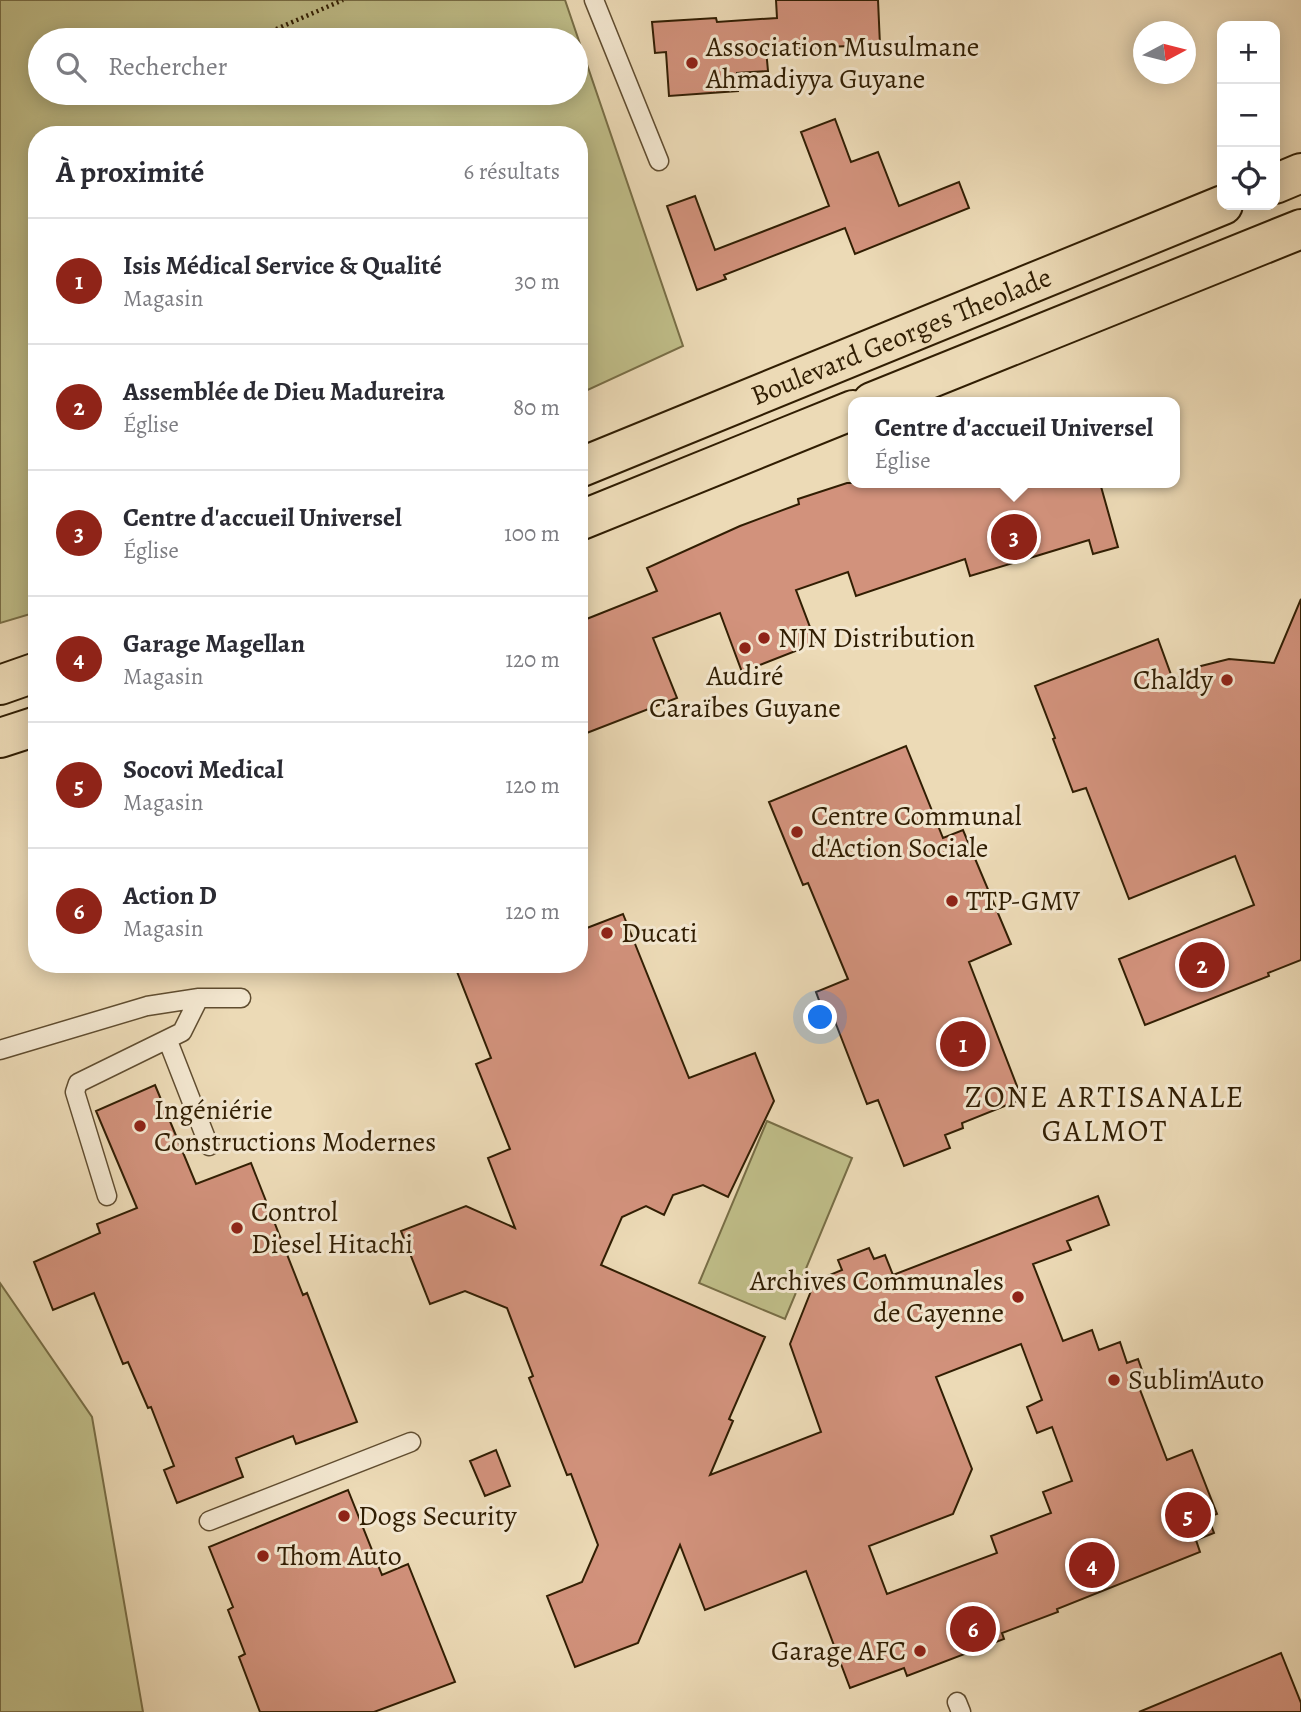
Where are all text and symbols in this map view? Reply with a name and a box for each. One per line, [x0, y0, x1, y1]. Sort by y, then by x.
north arrow [1133, 21, 1196, 84]
map controls [1217, 21, 1280, 210]
button: + [1217, 21, 1280, 84]
search box [28, 28, 588, 105]
place label: Association Musulmane Ahmadiyya Guyane [705, 28, 979, 98]
icon: search [52, 48, 90, 86]
text: Rechercher [108, 49, 228, 84]
marker: Association Musulmane Ahmadiyya Guyane [684, 55, 700, 71]
button: − [1217, 84, 1280, 147]
button: locate [1217, 147, 1280, 210]
text: À proximité [56, 152, 204, 192]
text: 6 résultats [463, 156, 560, 187]
text: Isis Médical Service & Qualité [123, 248, 442, 283]
street label: Boulevard Georges Theolade [745, 258, 1057, 415]
text: 1 [75, 266, 83, 297]
text: 30 m [514, 266, 560, 297]
text: Magasin [123, 283, 203, 314]
text: Assemblée de Dieu Madureira [123, 374, 445, 409]
text: 2 [73, 392, 85, 423]
text: 80 m [513, 392, 560, 423]
popup [848, 397, 1180, 488]
text: Église [123, 409, 179, 440]
text: Centre d'accueil Universel [875, 410, 1153, 445]
text: Église [875, 445, 930, 476]
text: Centre d'accueil Universel [123, 500, 402, 535]
pin: 3 [991, 511, 1037, 563]
text: 3 [74, 518, 84, 549]
text: 100 m [504, 518, 560, 549]
text: Église [123, 535, 179, 566]
place label: NJN Distribution [778, 619, 975, 657]
text: Garage Magellan [123, 626, 305, 661]
marker: NJN Distribution [756, 630, 772, 646]
marker: Audiré Caraïbes Guyane [737, 640, 753, 656]
text: 4 [74, 644, 84, 675]
text: 120 m [505, 644, 560, 675]
place label: Audiré Caraïbes Guyane [649, 657, 841, 727]
text: Magasin [123, 661, 203, 692]
place label: Chaldy [1133, 661, 1214, 699]
marker: Chaldy [1219, 672, 1235, 688]
text: Socovi Medical [123, 752, 284, 787]
text: 5 [74, 770, 84, 801]
text: 120 m [505, 770, 560, 801]
text: Magasin [123, 787, 203, 818]
place label: Centre Communal d'Action Sociale [811, 797, 1022, 867]
marker: Centre Communal d'Action Sociale [789, 824, 805, 840]
text: Action D [123, 878, 217, 913]
place label: TTP-GMV [966, 882, 1081, 920]
marker: TTP-GMV [944, 893, 960, 909]
text: 6 [74, 896, 84, 927]
text: 120 m [505, 896, 560, 927]
text: Magasin [123, 913, 203, 944]
place label: Ducati [621, 914, 698, 952]
marker: Ducati [599, 925, 615, 941]
pin: 2 [1179, 939, 1225, 991]
your location [803, 1000, 837, 1034]
pin: 1 [940, 1018, 986, 1070]
district label: ZONE ARTISANALE GALMOT [965, 1077, 1245, 1151]
place label: Ingéniérie Constructions Modernes [154, 1091, 436, 1161]
marker: Ingéniérie Constructions Modernes [132, 1118, 148, 1134]
place label: Control Diesel Hitachi [251, 1193, 413, 1263]
marker: Control Diesel Hitachi [229, 1220, 245, 1236]
place label: Archives Communales de Cayenne [749, 1262, 1004, 1332]
marker: Archives Communales de Cayenne [1010, 1289, 1026, 1305]
place label: Sublim'Auto [1128, 1361, 1264, 1399]
marker: Sublim'Auto [1106, 1372, 1122, 1388]
pin: 5 [1165, 1489, 1211, 1541]
place label: Dogs Security [358, 1497, 517, 1535]
marker: Dogs Security [336, 1508, 352, 1524]
place label: Thom Auto [277, 1537, 402, 1575]
pin: 4 [1069, 1539, 1115, 1591]
marker: Thom Auto [255, 1548, 271, 1564]
pin: 6 [950, 1603, 996, 1655]
place label: Garage AFC [771, 1632, 906, 1670]
marker: Garage AFC [912, 1643, 928, 1659]

